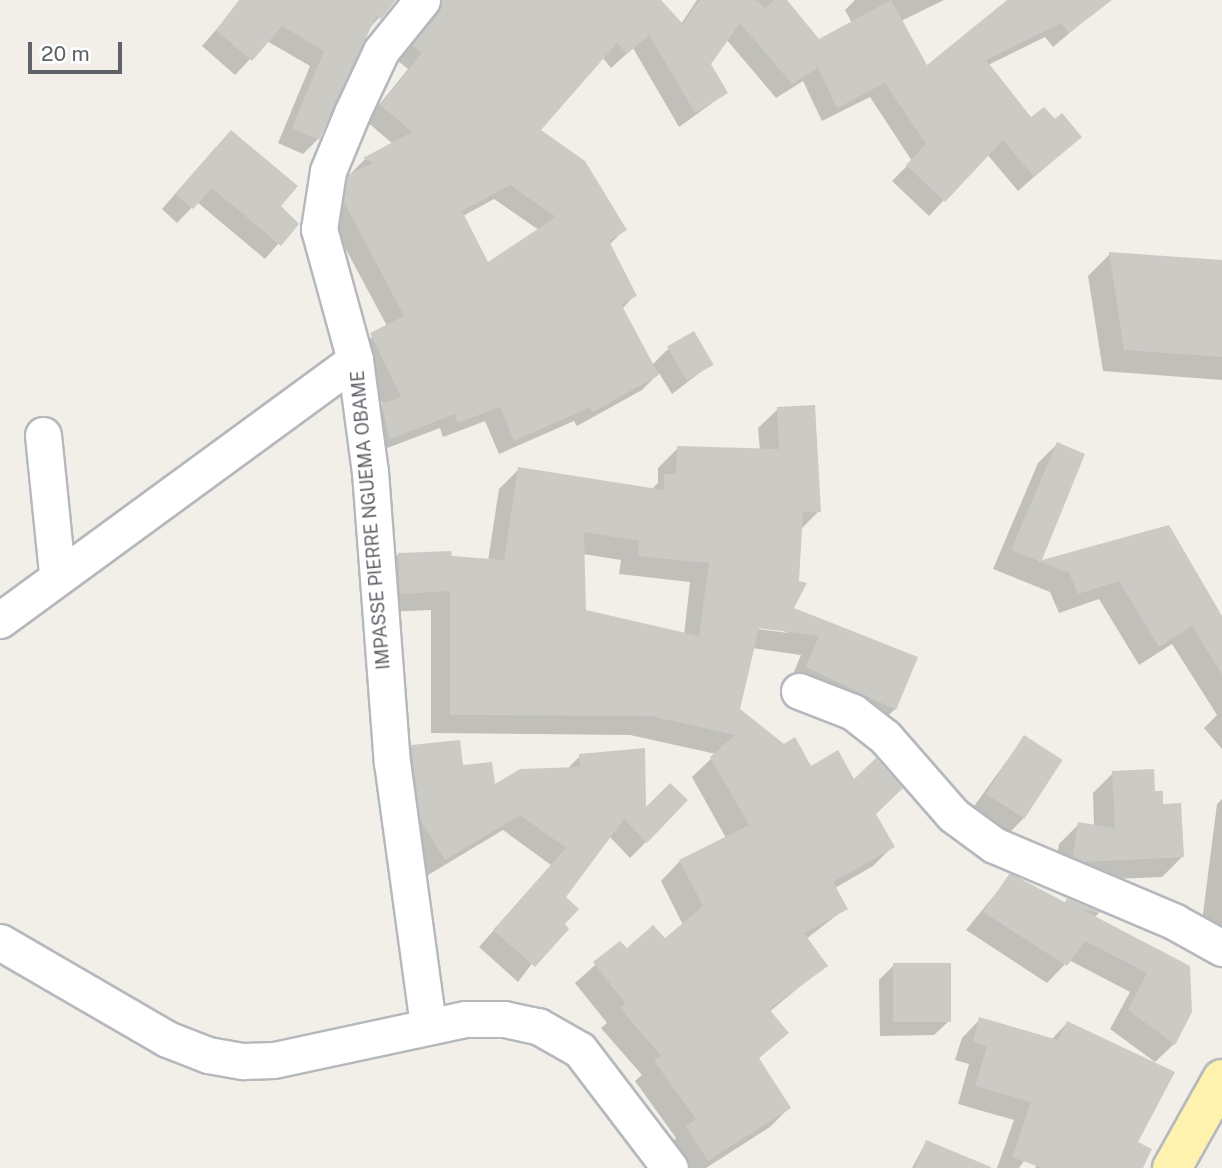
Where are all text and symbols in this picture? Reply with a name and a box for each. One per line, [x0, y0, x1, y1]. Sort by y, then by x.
scale bar [32, 28, 126, 72]
text: 20 m [41, 41, 90, 66]
street label: IMPASSE PIERRE NGUEMA OBAME [347, 370, 395, 670]

